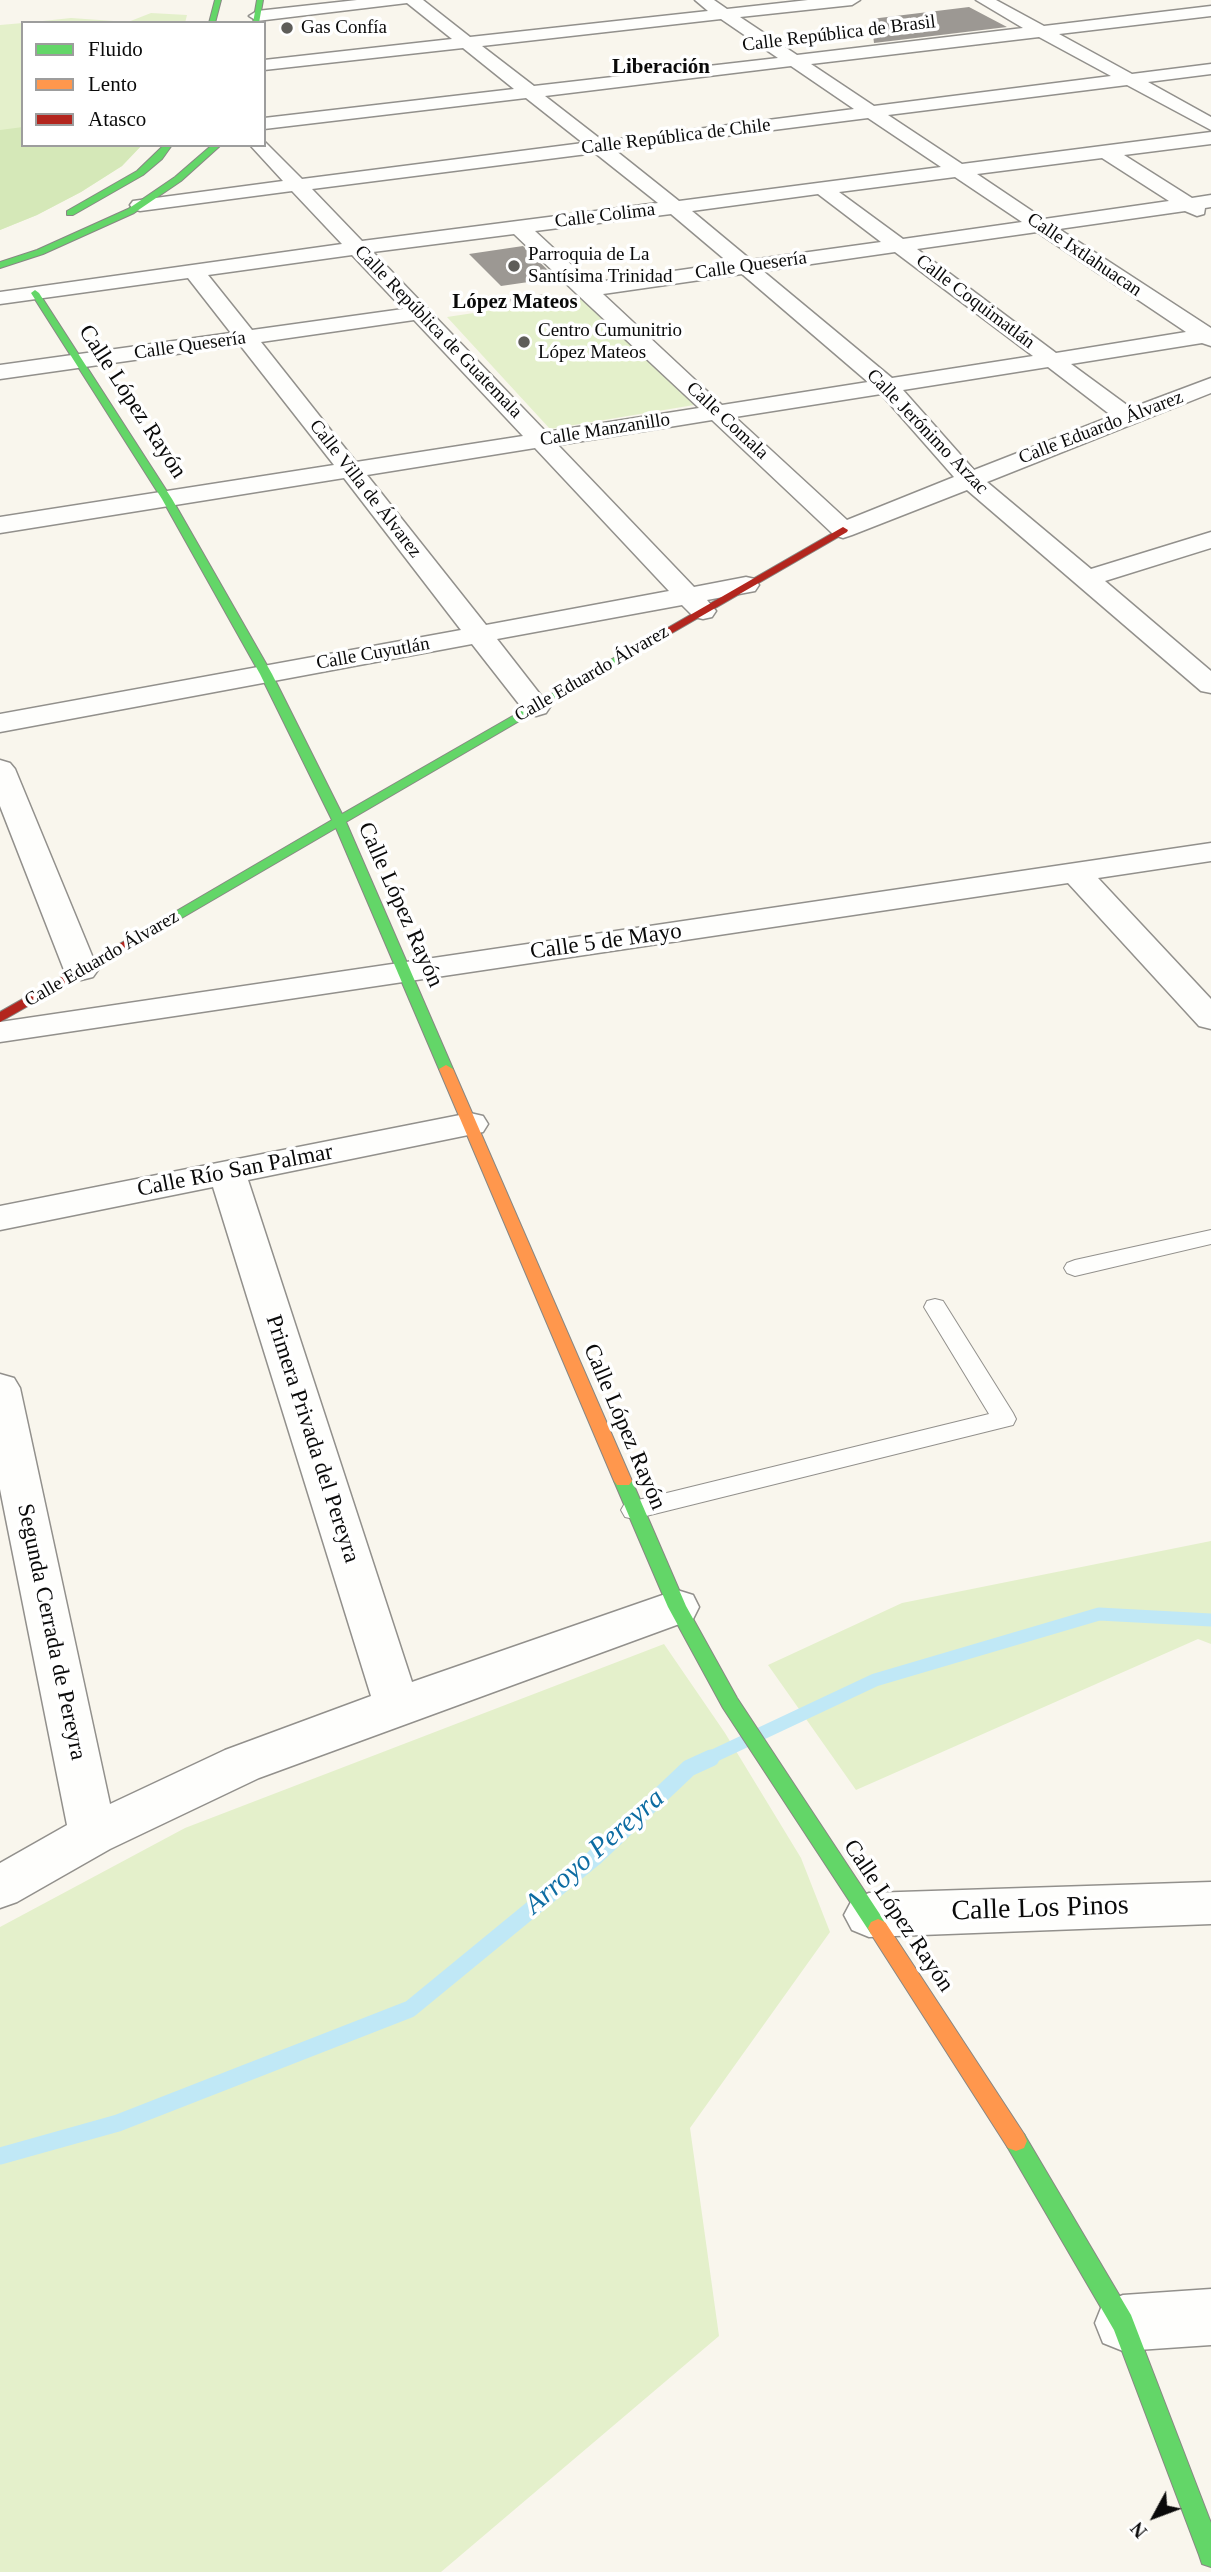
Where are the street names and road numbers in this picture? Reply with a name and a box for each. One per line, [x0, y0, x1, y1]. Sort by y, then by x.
street label: Calle República de Brasil [741, 11, 937, 57]
street label: Calle República de Chile [580, 114, 772, 160]
street label: Calle Colima [554, 199, 656, 233]
street label: Calle Ixtlahuacan [1022, 208, 1146, 302]
street label: Calle República de Guatemala [349, 241, 527, 423]
street label: Calle Quesería [694, 247, 808, 285]
street label: Calle Coquimatlán [911, 250, 1039, 354]
street label: Calle López Rayón [72, 320, 192, 484]
street label: Calle Quesería [133, 327, 247, 365]
street label: Calle Jerónimo Arzac [861, 364, 993, 500]
street label: Calle Comala [681, 377, 773, 465]
street label: Calle Eduardo Álvarez [1016, 386, 1186, 470]
street label: Calle Manzanillo [538, 408, 672, 452]
street label: Calle Villa de Álvarez [304, 415, 426, 563]
street label: Calle Eduardo Álvarez [511, 621, 673, 727]
street label: Calle Cuyutlán [315, 633, 431, 675]
street label: Calle López Rayón [351, 818, 449, 992]
street label: Calle Eduardo Álvarez [21, 906, 183, 1012]
street label: Calle 5 de Mayo [528, 918, 684, 966]
street label: Calle Río San Palmar [135, 1138, 335, 1204]
street label: Primera Privada del Pereyra [259, 1312, 365, 1566]
street label: Calle López Rayón [577, 1340, 671, 1514]
street label: Segunda Cerrada de Pereyra [10, 1501, 92, 1763]
street label: Calle López Rayón [837, 1835, 959, 1997]
street label: Calle Los Pinos [951, 1889, 1129, 1929]

